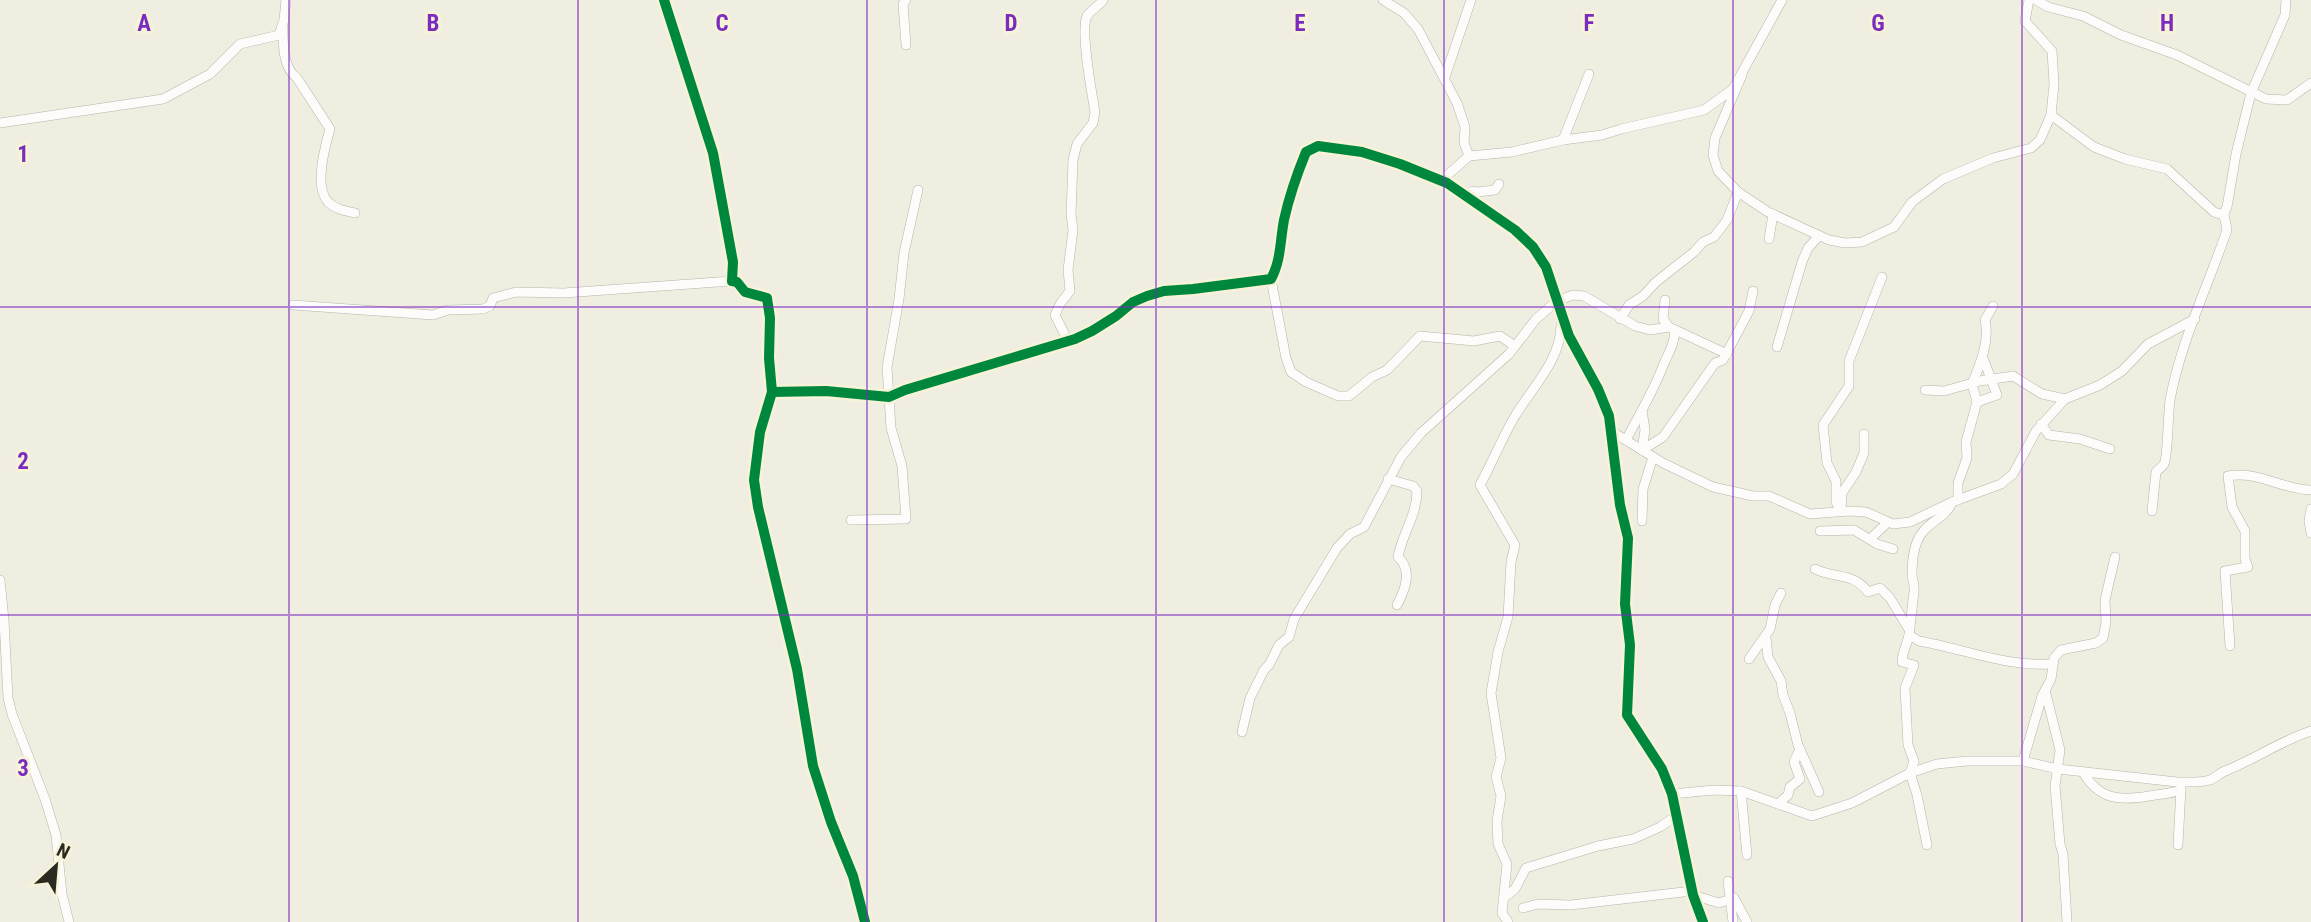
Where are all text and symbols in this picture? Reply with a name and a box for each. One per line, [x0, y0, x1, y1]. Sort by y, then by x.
text: A [137, 10, 151, 37]
text: B [427, 10, 439, 37]
text: C [715, 10, 729, 37]
text: D [1005, 10, 1018, 37]
text: E [1294, 10, 1306, 37]
text: F [1584, 10, 1595, 37]
text: G [1871, 10, 1885, 37]
text: H [2160, 10, 2174, 37]
text: 1 [17, 141, 29, 168]
text: 2 [17, 448, 29, 475]
text: 3 [17, 755, 29, 782]
north arrow [21, 831, 91, 901]
text: N [53, 838, 74, 864]

